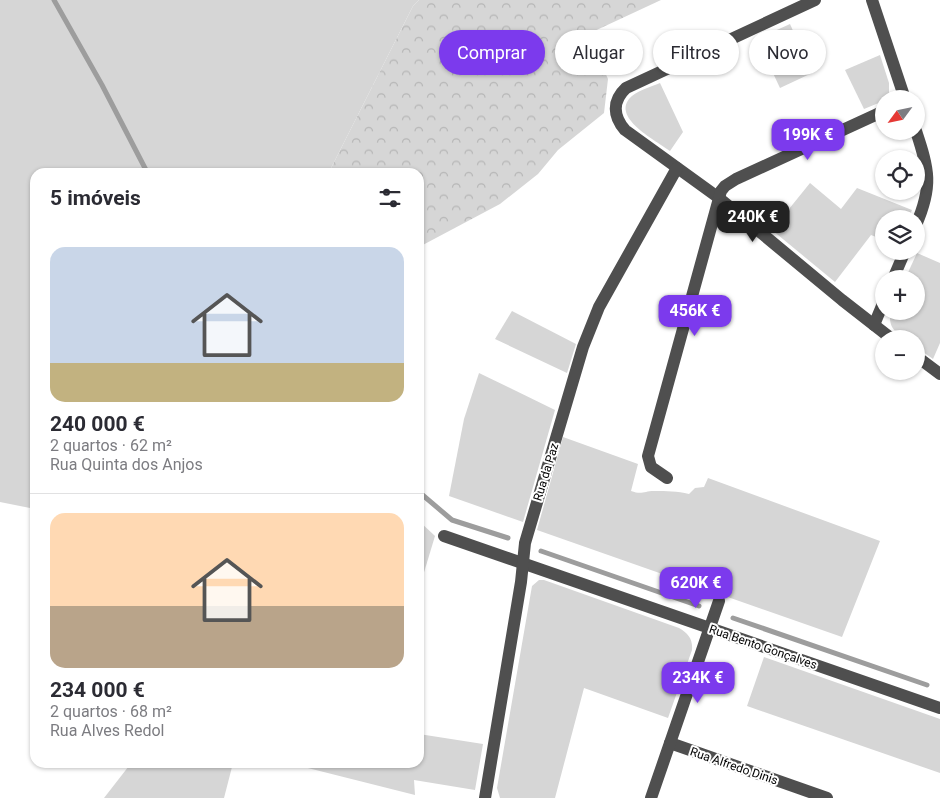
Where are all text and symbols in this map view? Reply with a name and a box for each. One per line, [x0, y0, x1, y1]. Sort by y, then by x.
chip: Comprar [439, 30, 545, 75]
chip: Alugar [555, 30, 643, 75]
chip: Filtros [653, 30, 739, 75]
chip: Novo [749, 30, 826, 75]
north arrow [875, 90, 925, 140]
map controls [875, 90, 925, 380]
pin: 199K € [767, 119, 849, 161]
text: 199K € [783, 125, 833, 144]
button: locate [875, 150, 925, 200]
icon: filters [376, 184, 404, 212]
text: 5 imóveis [50, 186, 141, 210]
pin: 240K € [712, 200, 794, 243]
text: 240K € [728, 207, 778, 226]
button: layers [875, 210, 925, 260]
button: + [875, 270, 925, 320]
icon: home [182, 280, 272, 370]
pin: 456K € [654, 294, 736, 337]
text: 456K € [670, 301, 720, 320]
button: − [875, 330, 925, 380]
text: 240 000 € [50, 412, 145, 436]
text: 2 quartos · 62 m² [50, 436, 172, 455]
street label: Rua da Paz [531, 441, 561, 503]
text: Rua Quinta dos Anjos [50, 455, 203, 474]
icon: home [182, 545, 272, 635]
pin: 620K € [655, 566, 737, 609]
text: 620K € [671, 573, 721, 592]
street label: Rua Bento Gonçalves [707, 622, 819, 672]
pin: 234K € [657, 662, 739, 704]
text: 234K € [673, 668, 723, 687]
text: 234 000 € [50, 678, 145, 702]
text: 2 quartos · 68 m² [50, 702, 172, 721]
text: Rua Alves Redol [50, 721, 164, 740]
street label: Rua Alfredo Dinis [688, 744, 780, 788]

